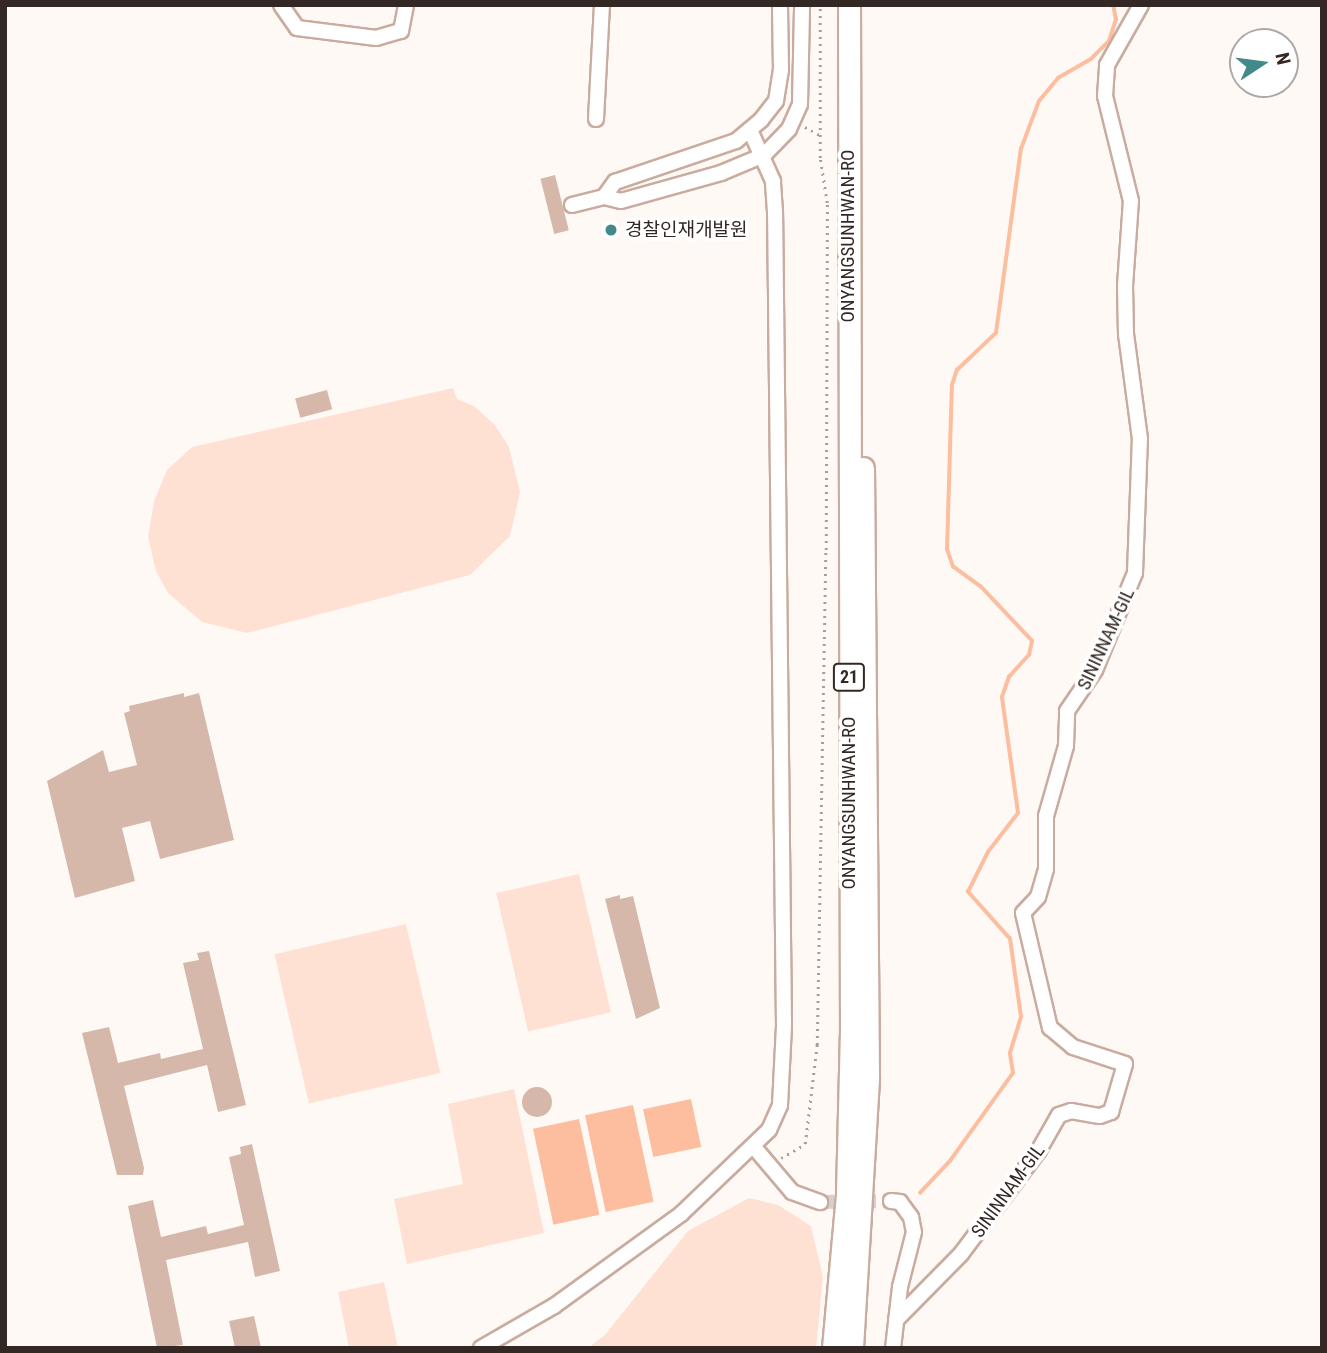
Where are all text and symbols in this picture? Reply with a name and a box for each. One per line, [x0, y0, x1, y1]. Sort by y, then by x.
north arrow [1229, 28, 1299, 98]
text: N [1270, 50, 1296, 67]
street label: ONYANGSUNHWAN-RO [837, 149, 859, 323]
place label: 경찰인재개발원 [625, 219, 747, 241]
marker: 경찰인재개발원 [603, 222, 619, 238]
street label: SININNAM-GIL [1072, 584, 1140, 694]
road number: 21 [832, 662, 866, 692]
street label: ONYANGSUNHWAN-RO [838, 716, 860, 890]
street label: SININNAM-GIL [966, 1140, 1050, 1242]

